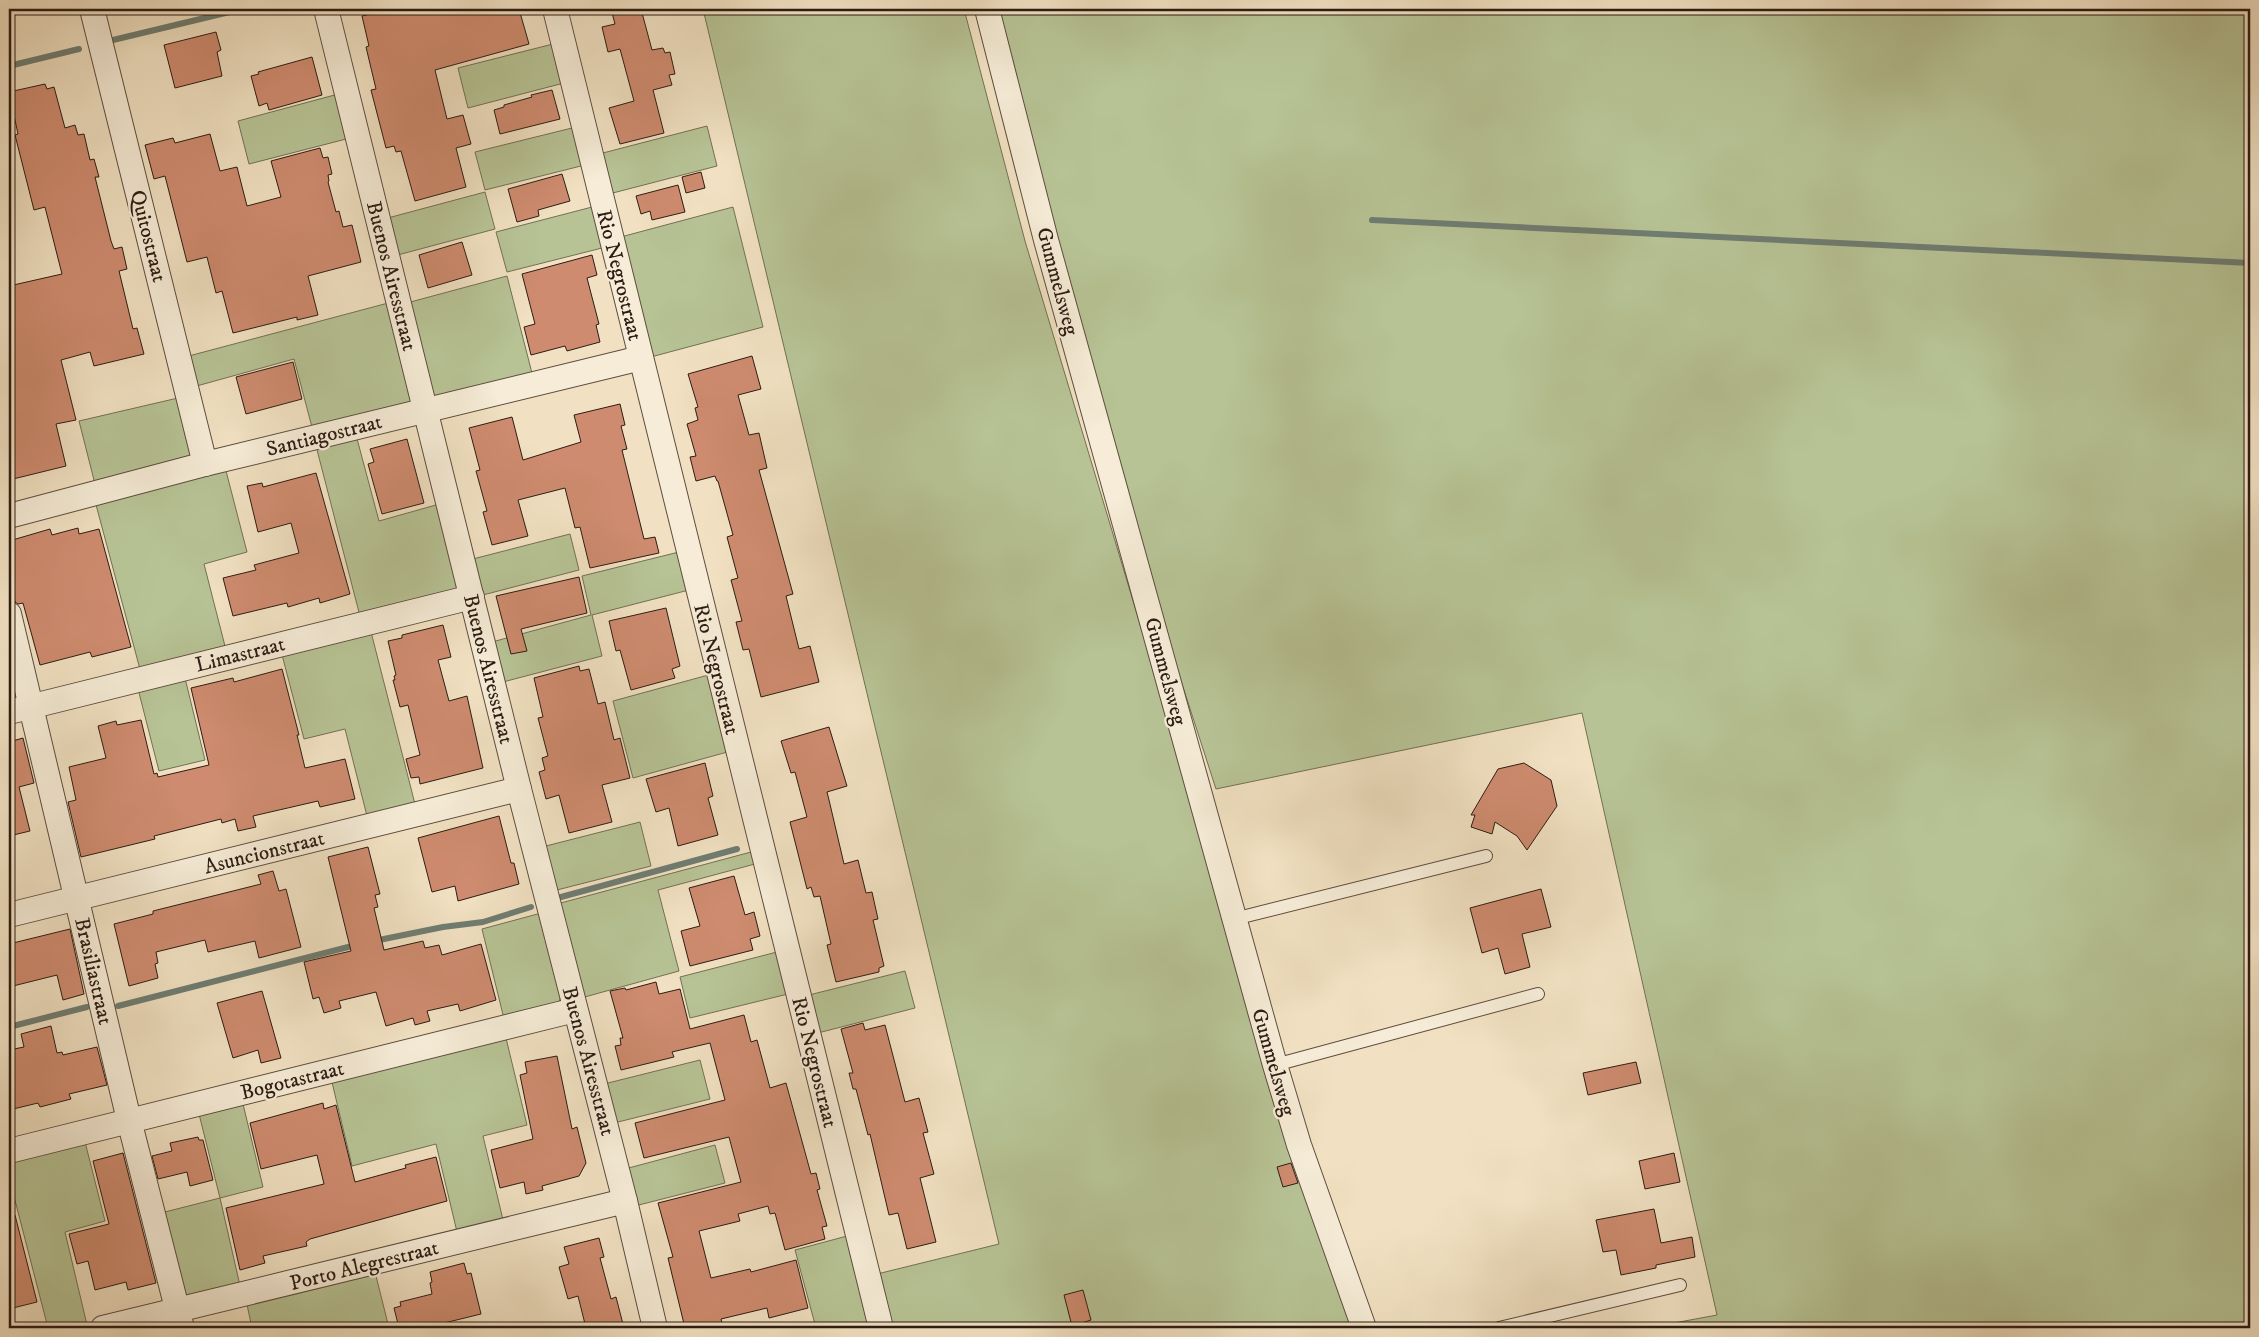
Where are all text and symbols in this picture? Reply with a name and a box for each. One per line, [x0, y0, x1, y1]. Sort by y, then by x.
street label: Quitostraat [124, 187, 172, 285]
street label: Buenos Airesstraat [360, 199, 422, 354]
street label: Rio Negrostraat [590, 207, 648, 344]
street label: Gummelsweg [1030, 224, 1084, 339]
street label: Santiagostraat [264, 409, 385, 463]
street label: Buenos Airesstraat [457, 592, 519, 747]
street label: Rio Negrostraat [687, 601, 745, 738]
street label: Gummelsweg [1138, 614, 1192, 729]
street label: Limastraat [193, 631, 288, 679]
street label: Asuncionstraat [201, 825, 327, 880]
street label: Brasiliastraat [68, 915, 118, 1028]
street label: Buenos Airesstraat [556, 984, 620, 1139]
street label: Rio Negrostraat [785, 994, 843, 1131]
street label: Gummelsweg [1245, 1006, 1301, 1120]
street label: Bogotastraat [238, 1056, 347, 1106]
street label: Porto Alegrestraat [287, 1235, 442, 1297]

